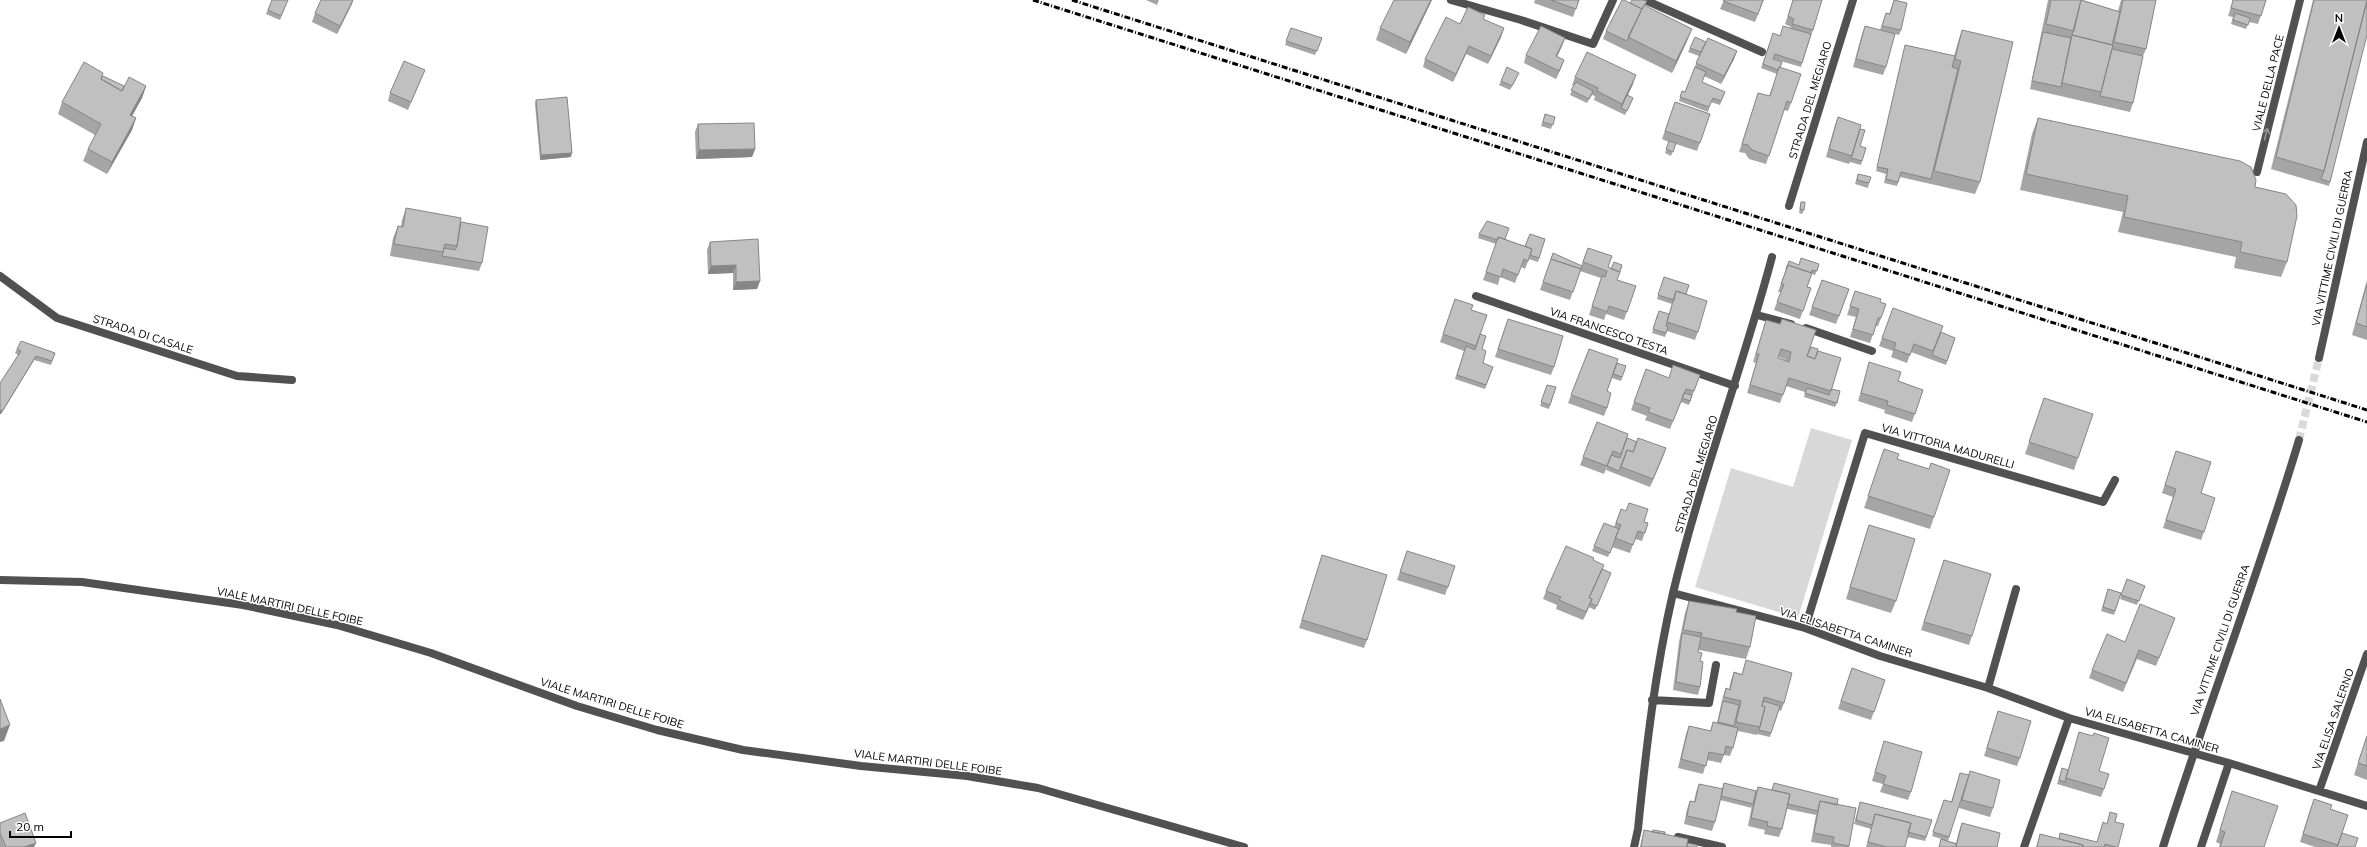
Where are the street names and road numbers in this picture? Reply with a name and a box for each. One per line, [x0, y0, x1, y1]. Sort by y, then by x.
street label: VIALE DELLA PACE [2249, 33, 2287, 133]
street label: STRADA DEL MEGIARO [1785, 39, 1835, 161]
street label: VIA VITTIME CIVILI DI GUERRA [2309, 169, 2355, 327]
street label: VIA FRANCESCO TESTA [1548, 304, 1670, 358]
street label: STRADA DI CASALE [91, 311, 195, 357]
street label: STRADA DEL MEGIARO [1671, 413, 1721, 535]
street label: VIA VITTORIA MADURELLI [1880, 420, 2016, 472]
street label: VIA VITTIME CIVILI DI GUERRA [2187, 562, 2253, 718]
street label: VIALE MARTIRI DELLE FOIBE [216, 584, 364, 628]
street label: VIA ELISABETTA CAMINER [1778, 604, 1915, 660]
street label: VIA ELISA SALERNO [2309, 666, 2357, 772]
street label: VIALE MARTIRI DELLE FOIBE [539, 675, 685, 731]
street label: VIA ELISABETTA CAMINER [2083, 704, 2221, 756]
street label: VIALE MARTIRI DELLE FOIBE [853, 746, 1003, 778]

